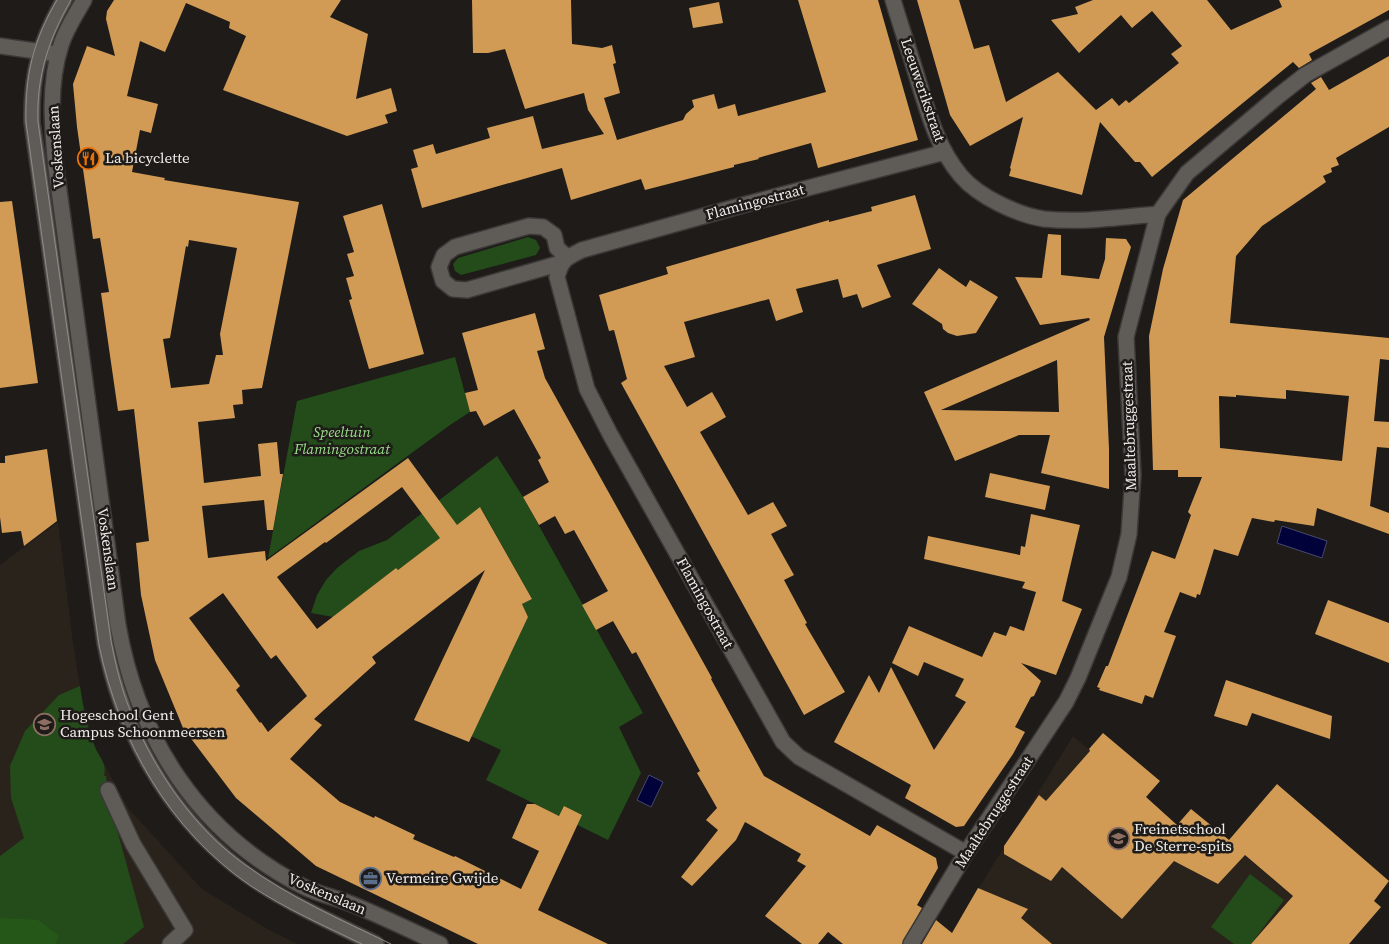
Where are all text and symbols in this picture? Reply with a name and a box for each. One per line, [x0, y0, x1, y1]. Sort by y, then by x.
street label: Leeuwerikstraat [896, 35, 951, 144]
street label: Voskenslaan [42, 105, 69, 189]
restaurant icon: La bicyclette [77, 146, 101, 170]
place label: La bicyclette [105, 147, 190, 168]
street label: Flamingostraat [703, 178, 807, 225]
street label: Maaltebruggestraat [1116, 361, 1141, 491]
park label: Speeltuin Flamingostraat [293, 421, 391, 459]
street label: Voskenslaan [92, 506, 125, 592]
street label: Flamingostraat [672, 553, 739, 652]
place label: Hogeschool Gent Campus Schoonmeersen [60, 704, 225, 742]
school or university icon: Hogeschool Gent Campus Schoonmeersen [32, 712, 56, 736]
street label: Maaltebruggestraat [949, 752, 1038, 872]
place label: Freinetschool De Sterre-spits [1134, 818, 1232, 856]
school or university icon: Freinetschool De Sterre-spits [1106, 826, 1130, 850]
office icon: Vermeire Gwijde [358, 866, 382, 890]
place label: Vermeire Gwijde [386, 867, 499, 888]
street label: Voskenslaan [285, 868, 370, 919]

